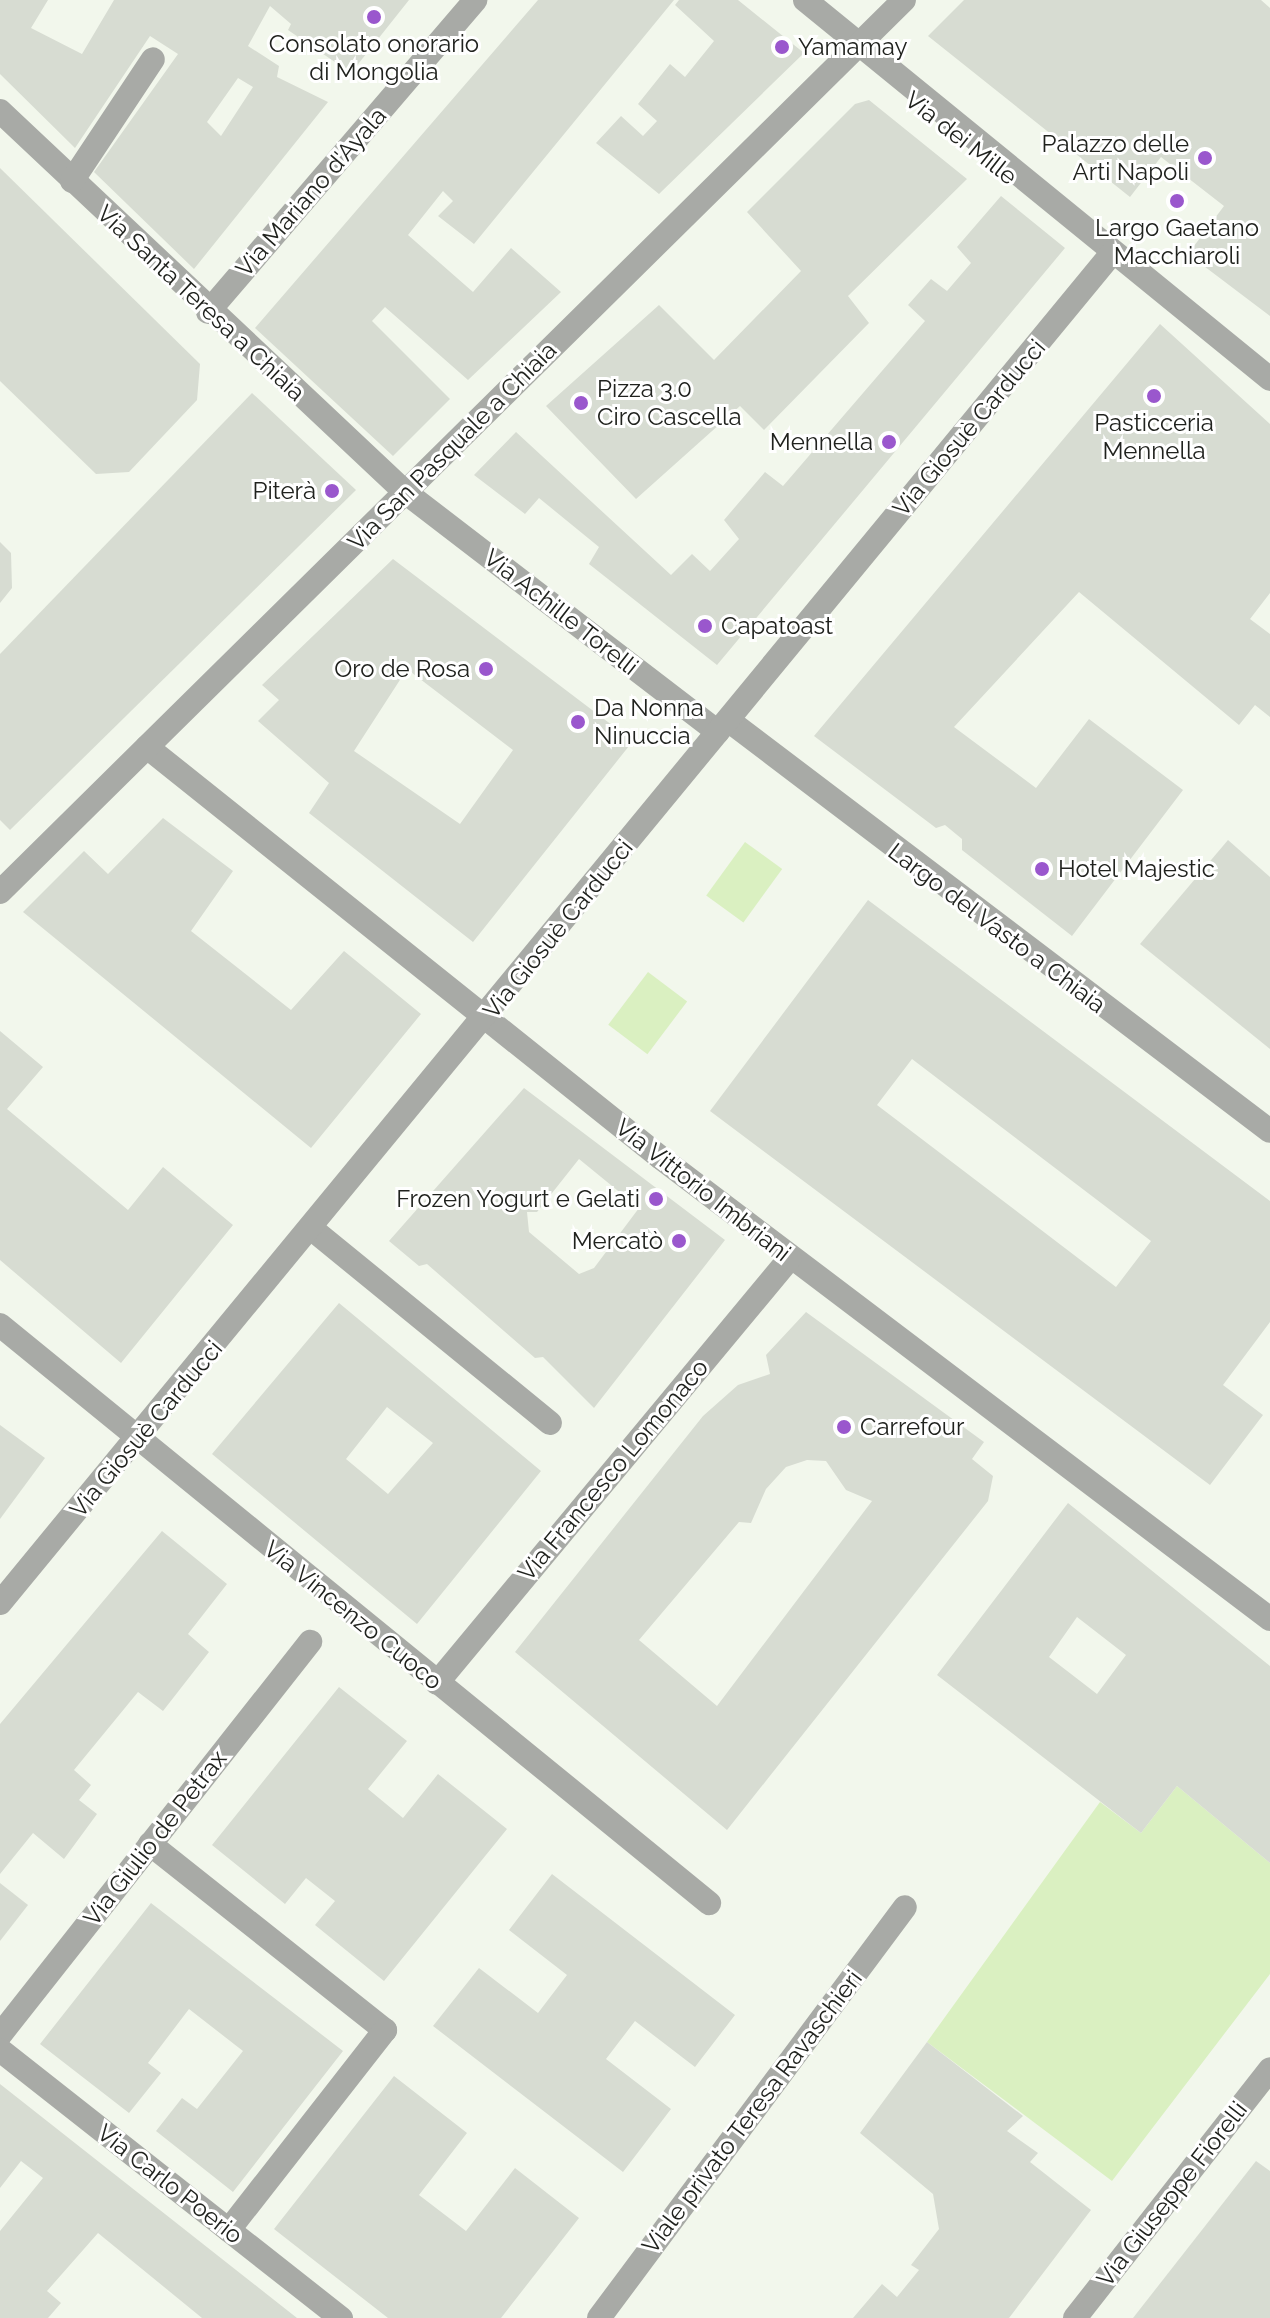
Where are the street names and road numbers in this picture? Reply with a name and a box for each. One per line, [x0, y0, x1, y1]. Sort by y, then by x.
street label: Via dei Mille [899, 85, 1023, 191]
street label: Via Mariano d'Ayala [230, 102, 392, 282]
street label: Via Santa Teresa a Chiaia [91, 199, 311, 407]
street label: Via Giosuè Carducci [887, 334, 1051, 522]
street label: Via San Pasquale a Chiaia [342, 336, 562, 556]
street label: Via Achille Torelli [478, 543, 644, 681]
street label: Via Giosuè Carducci [477, 834, 639, 1024]
street label: Largo del Vasto a Chiaia [882, 836, 1112, 1020]
street label: Via Vittorio Imbriani [609, 1112, 797, 1268]
street label: Via Giosuè Carducci [64, 1335, 228, 1523]
street label: Via Francesco Lomonaco [512, 1353, 714, 1587]
street label: Via Vincenzo Cuoco [258, 1534, 448, 1696]
street label: Via Giulio de Petrax [77, 1744, 233, 1932]
street label: Viale privato Teresa Ravaschieri [636, 1964, 868, 2260]
street label: Via Giuseppe Fiorelli [1091, 2096, 1253, 2292]
street label: Via Carlo Poerio [92, 2118, 248, 2250]

